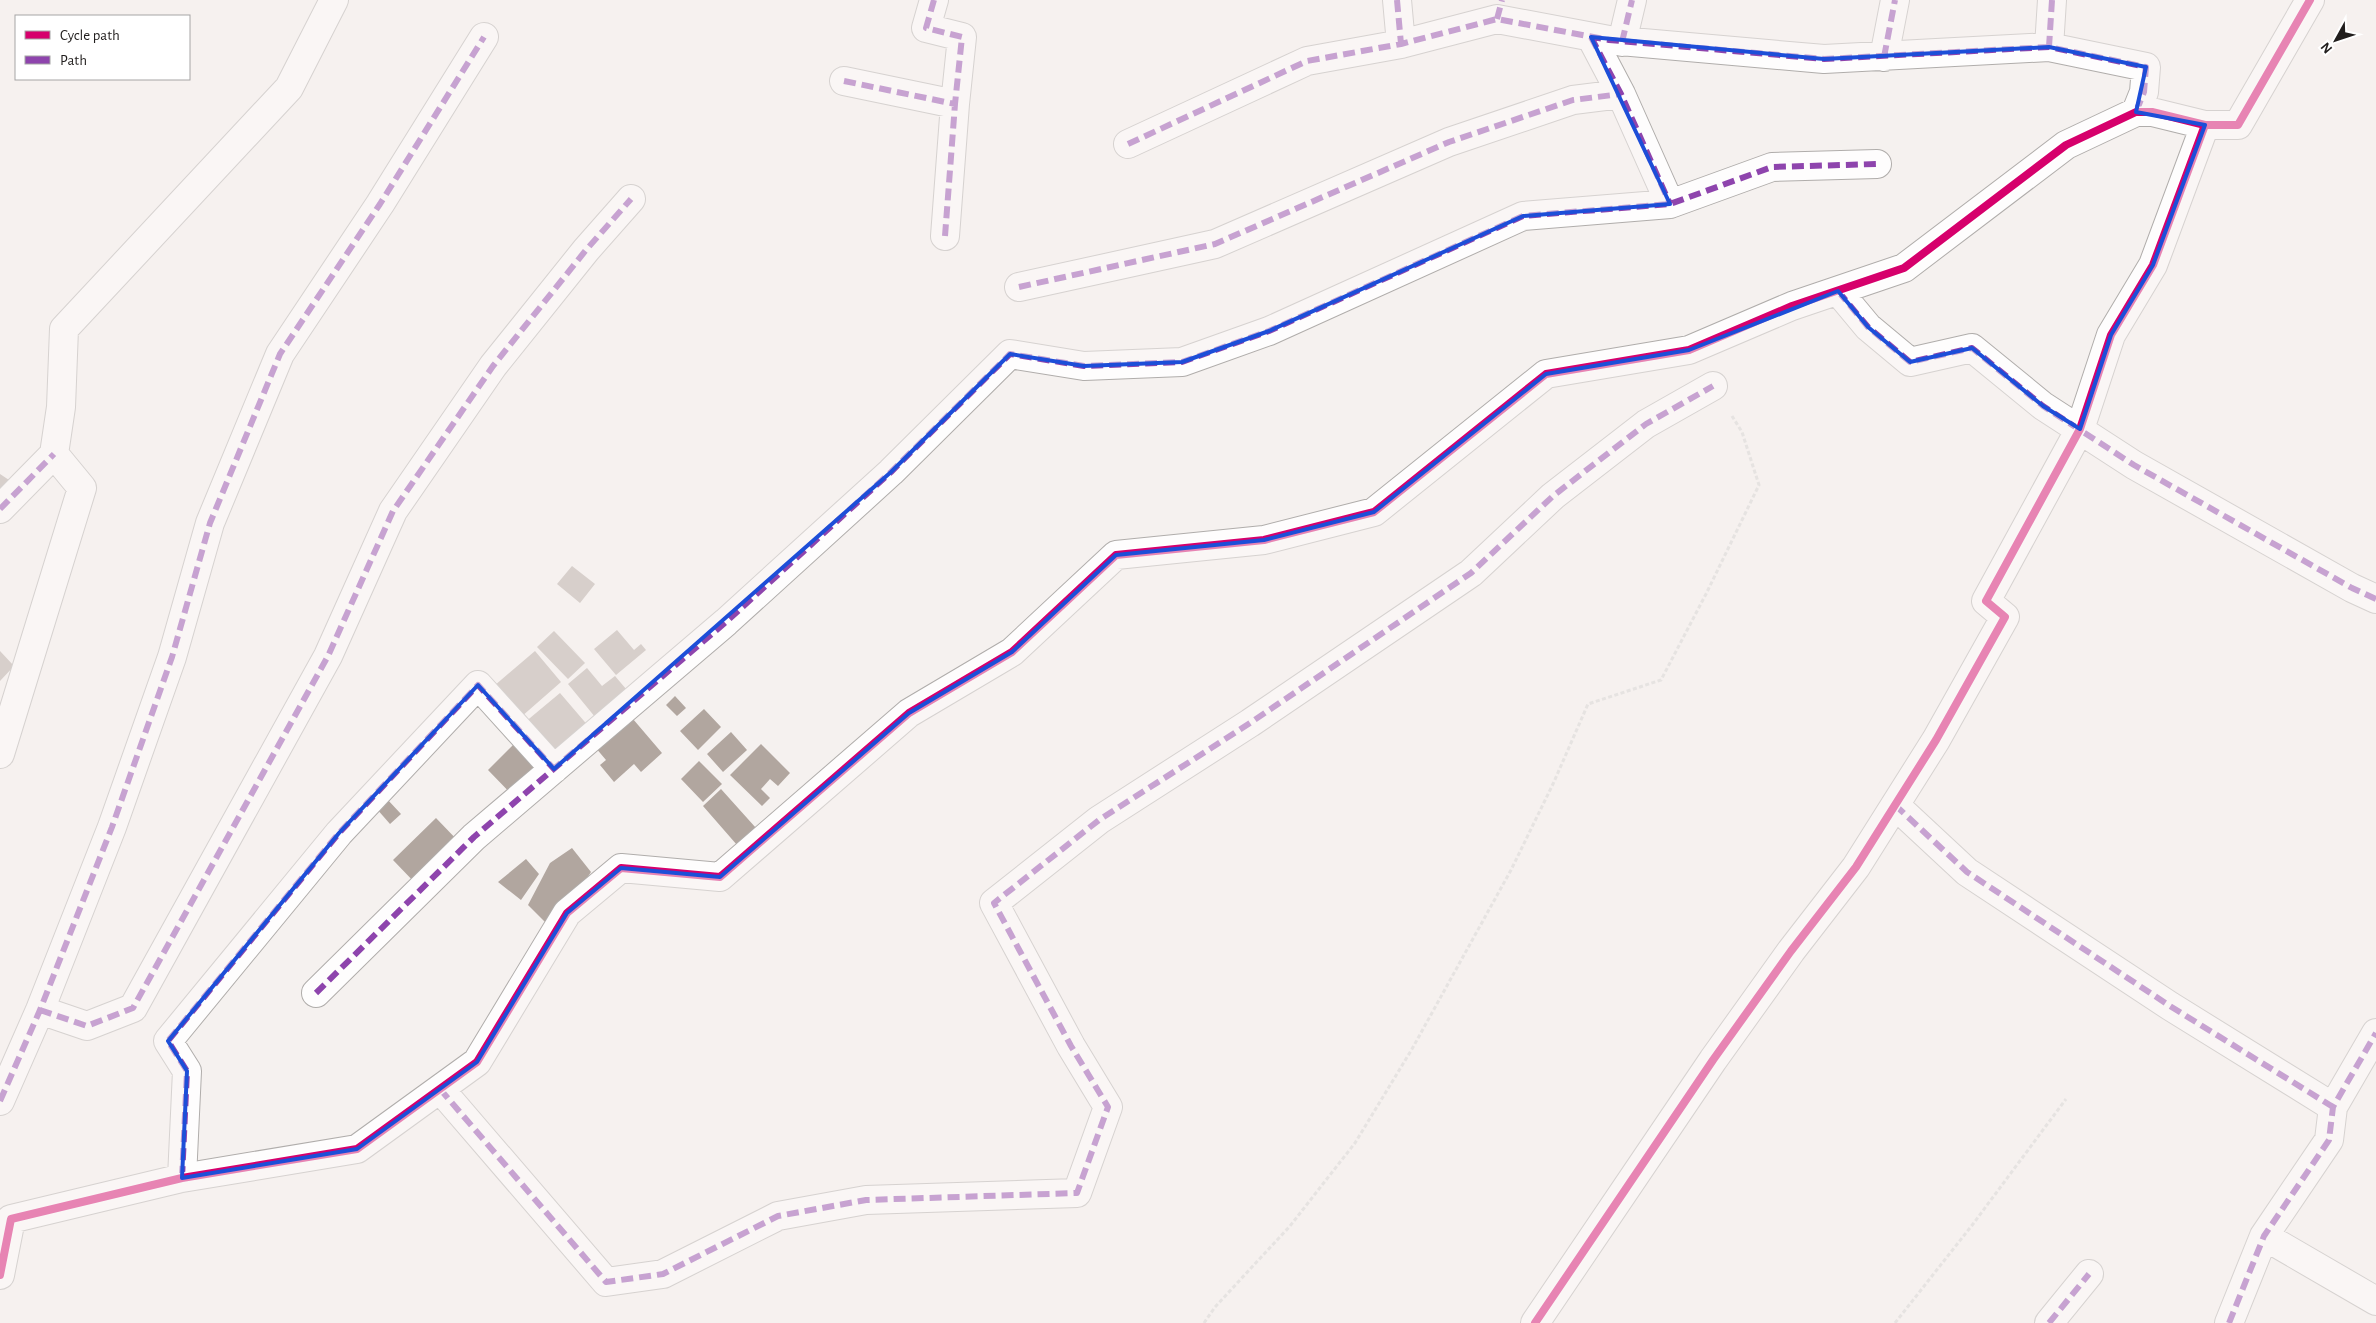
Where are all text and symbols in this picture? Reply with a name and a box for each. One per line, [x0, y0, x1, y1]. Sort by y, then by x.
legend [15, 15, 190, 80]
north arrow [2311, 15, 2361, 65]
text: Cycle path [60, 28, 120, 43]
text: N [2318, 39, 2335, 56]
text: Path [60, 53, 87, 68]

